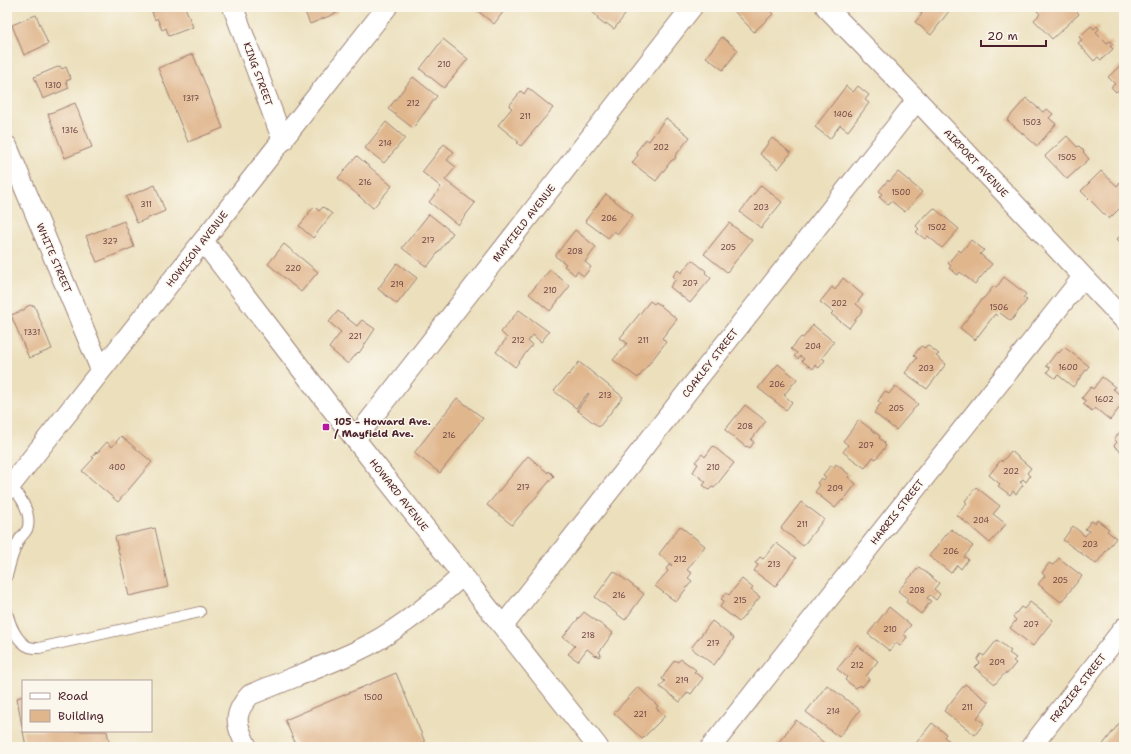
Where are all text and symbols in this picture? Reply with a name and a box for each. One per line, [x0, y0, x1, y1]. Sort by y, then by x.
scale bar [981, 22, 1046, 48]
text: 20 m [987, 28, 1018, 44]
street label: KING STREET [240, 40, 276, 108]
house number: 210 [437, 59, 451, 70]
house number: 1310 [45, 80, 61, 91]
house number: 1317 [183, 93, 200, 104]
house number: 212 [406, 98, 420, 109]
house number: 1406 [833, 109, 853, 120]
house number: 211 [519, 111, 531, 122]
house number: 1503 [1023, 117, 1041, 128]
house number: 1316 [62, 125, 79, 136]
street label: AIRPORT AVENUE [941, 126, 1011, 200]
house number: 214 [378, 138, 392, 149]
house number: 202 [653, 142, 669, 153]
house number: 1505 [1058, 152, 1076, 163]
house number: 216 [358, 177, 372, 188]
street label: MAYFIELD AVENUE [490, 182, 558, 264]
house number: 1500 [891, 187, 911, 198]
house number: 311 [140, 199, 152, 210]
house number: 203 [753, 202, 769, 213]
street label: HOWISON AVENUE [163, 208, 231, 290]
house number: 206 [601, 213, 618, 224]
street label: WHITE STREET [33, 221, 75, 295]
house number: 1502 [928, 222, 947, 233]
house number: 217 [421, 235, 435, 246]
house number: 327 [102, 236, 118, 247]
house number: 205 [720, 242, 736, 253]
house number: 208 [567, 246, 583, 257]
house number: 220 [285, 263, 301, 274]
house number: 207 [682, 278, 698, 289]
house number: 219 [390, 279, 404, 290]
house number: 210 [543, 285, 557, 296]
house number: 202 [831, 298, 847, 309]
house number: 1506 [989, 302, 1009, 313]
street label: COAKLEY STREET [679, 326, 741, 400]
house number: 1331 [24, 327, 40, 338]
house number: 221 [348, 331, 362, 342]
house number: 212 [511, 335, 525, 346]
house number: 211 [637, 335, 649, 346]
house number: 204 [805, 341, 822, 352]
house number: 1600 [1058, 362, 1078, 373]
house number: 203 [918, 363, 934, 374]
house number: 206 [769, 379, 786, 390]
house number: 213 [598, 390, 612, 401]
house number: 1602 [1094, 394, 1114, 405]
house number: 205 [888, 403, 904, 414]
place label: 105 - Howard Ave. / Mayfield Ave. [334, 415, 431, 440]
house number: 208 [737, 421, 753, 432]
marker: 105 - Howard Ave. / Mayfield Ave. [321, 422, 331, 432]
house number: 216 [442, 430, 456, 441]
house number: 207 [858, 440, 874, 451]
street label: HOWARD AVENUE [367, 456, 431, 534]
house number: 400 [109, 462, 125, 473]
house number: 210 [706, 462, 720, 473]
house number: 202 [1003, 466, 1019, 477]
street label: HARRIS STREET [867, 477, 927, 547]
house number: 217 [516, 482, 530, 493]
house number: 209 [827, 483, 843, 494]
house number: 204 [973, 515, 990, 526]
house number: 211 [796, 519, 808, 530]
house number: 203 [1082, 539, 1098, 550]
house number: 206 [943, 546, 960, 557]
house number: 212 [673, 554, 687, 565]
house number: 213 [767, 559, 781, 570]
house number: 205 [1052, 575, 1068, 586]
house number: 208 [909, 585, 925, 596]
house number: 216 [612, 590, 626, 601]
house number: 215 [733, 595, 747, 606]
house number: 207 [1023, 619, 1039, 630]
house number: 210 [883, 624, 897, 635]
house number: 218 [581, 630, 595, 641]
house number: 217 [706, 638, 720, 649]
street label: FRAZIER STREET [1047, 651, 1109, 725]
house number: 209 [989, 657, 1005, 668]
house number: 212 [850, 660, 864, 671]
house number: 219 [675, 675, 689, 686]
legend [22, 680, 152, 732]
text: Road [58, 688, 89, 704]
house number: 1500 [363, 692, 383, 703]
house number: 211 [961, 702, 973, 713]
house number: 214 [826, 706, 840, 717]
text: Building [58, 708, 104, 724]
house number: 221 [633, 709, 647, 720]

